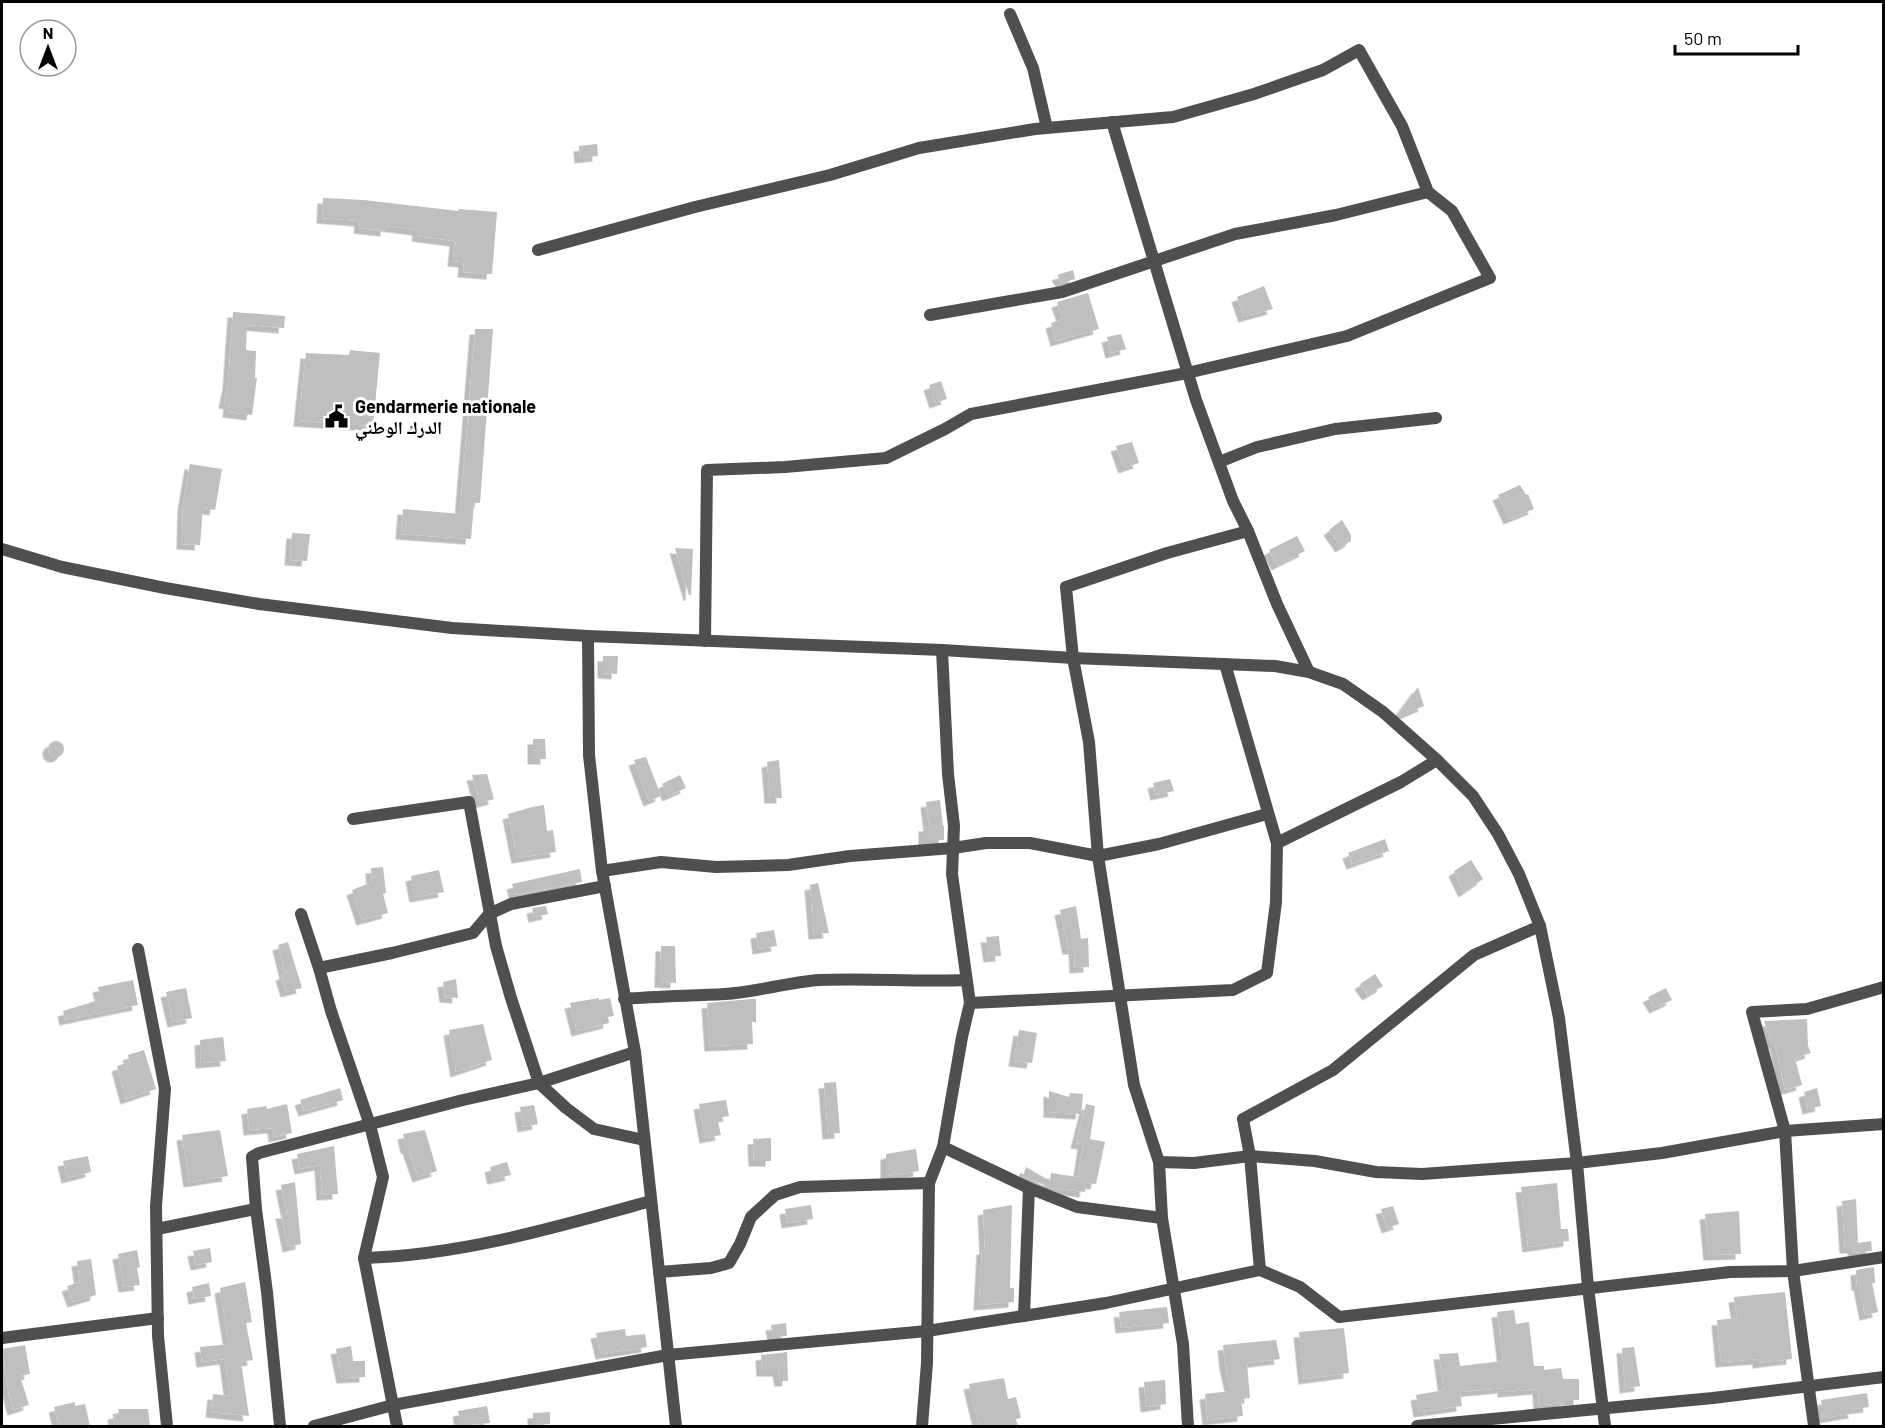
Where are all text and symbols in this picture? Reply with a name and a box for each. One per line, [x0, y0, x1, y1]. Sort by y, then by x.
north arrow [18, 18, 78, 78]
scale bar [1675, 18, 1798, 56]
text: N [43, 23, 53, 42]
text: 50 m [1684, 27, 1722, 49]
place label: Gendarmerie nationale الدرك الوطني [355, 395, 536, 442]
public building icon: Gendarmerie nationale الدرك الوطني [324, 403, 350, 429]

